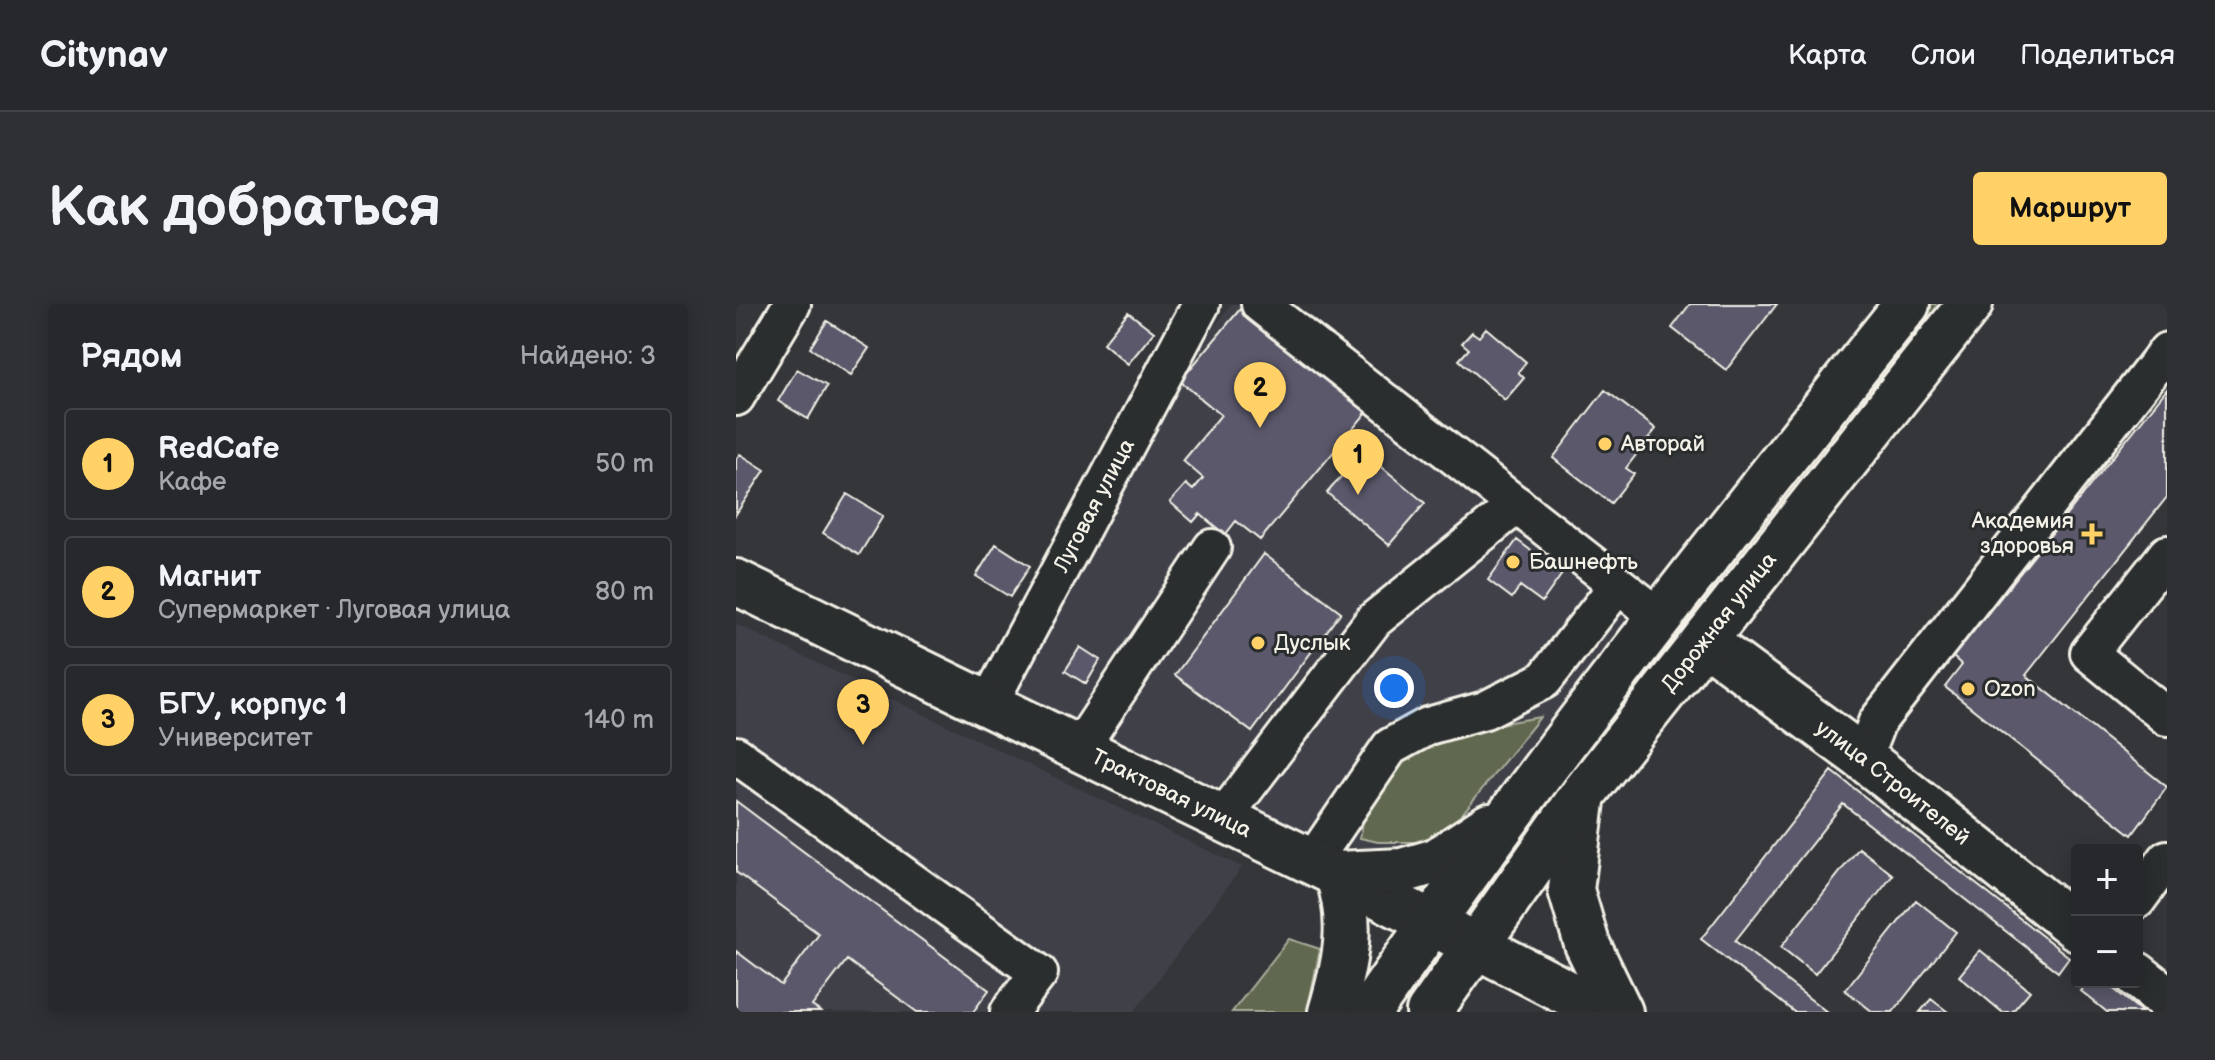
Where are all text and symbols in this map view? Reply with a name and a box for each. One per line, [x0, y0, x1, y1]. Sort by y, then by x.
text: Citynav [40, 33, 167, 78]
text: Карта [1788, 39, 1867, 72]
text: Слои [1911, 39, 1976, 72]
text: Поделиться [2020, 39, 2175, 72]
button: Маршрут [1973, 172, 2167, 245]
text: Как добраться [48, 175, 441, 242]
text: Рядом [80, 336, 182, 377]
text: Найдено: 3 [520, 341, 656, 372]
pin: 2 [1234, 362, 1286, 428]
pin: 1 [1332, 429, 1384, 495]
text: RedCafe [158, 431, 279, 467]
place label: Авторай [1620, 431, 1705, 458]
street label: Луговая улица [1047, 434, 1140, 578]
marker: Авторай [1596, 435, 1614, 453]
text: 1 [103, 449, 113, 480]
text: 50 m [595, 449, 654, 480]
text: Кафе [158, 467, 226, 498]
place label: Академия здоровья [1971, 508, 2074, 560]
marker: Академия здоровья [2081, 523, 2103, 545]
street label: Дорожная улица [1655, 547, 1782, 697]
place label: Башнефть [1529, 549, 1638, 576]
marker: Башнефть [1504, 553, 1522, 571]
text: Магнит [158, 559, 261, 595]
text: 2 [100, 577, 116, 608]
text: 80 m [595, 577, 654, 608]
text: Супермаркет · Луговая улица [158, 595, 510, 626]
place label: Дуслык [1274, 630, 1351, 657]
marker: Дуслык [1249, 634, 1267, 652]
your location [1374, 668, 1414, 708]
place label: Ozon [1984, 676, 2036, 703]
pin: 3 [837, 679, 889, 745]
marker: Ozon [1959, 680, 1977, 698]
text: БГУ, корпус 1 [158, 687, 348, 723]
text: 3 [100, 705, 116, 736]
text: 140 m [584, 705, 654, 736]
street label: улица Строителей [1810, 714, 1975, 851]
text: Университет [158, 723, 313, 754]
street label: Трактовая улица [1087, 743, 1256, 844]
map controls [2071, 844, 2143, 988]
button: + [2071, 844, 2143, 916]
button: − [2071, 916, 2143, 988]

